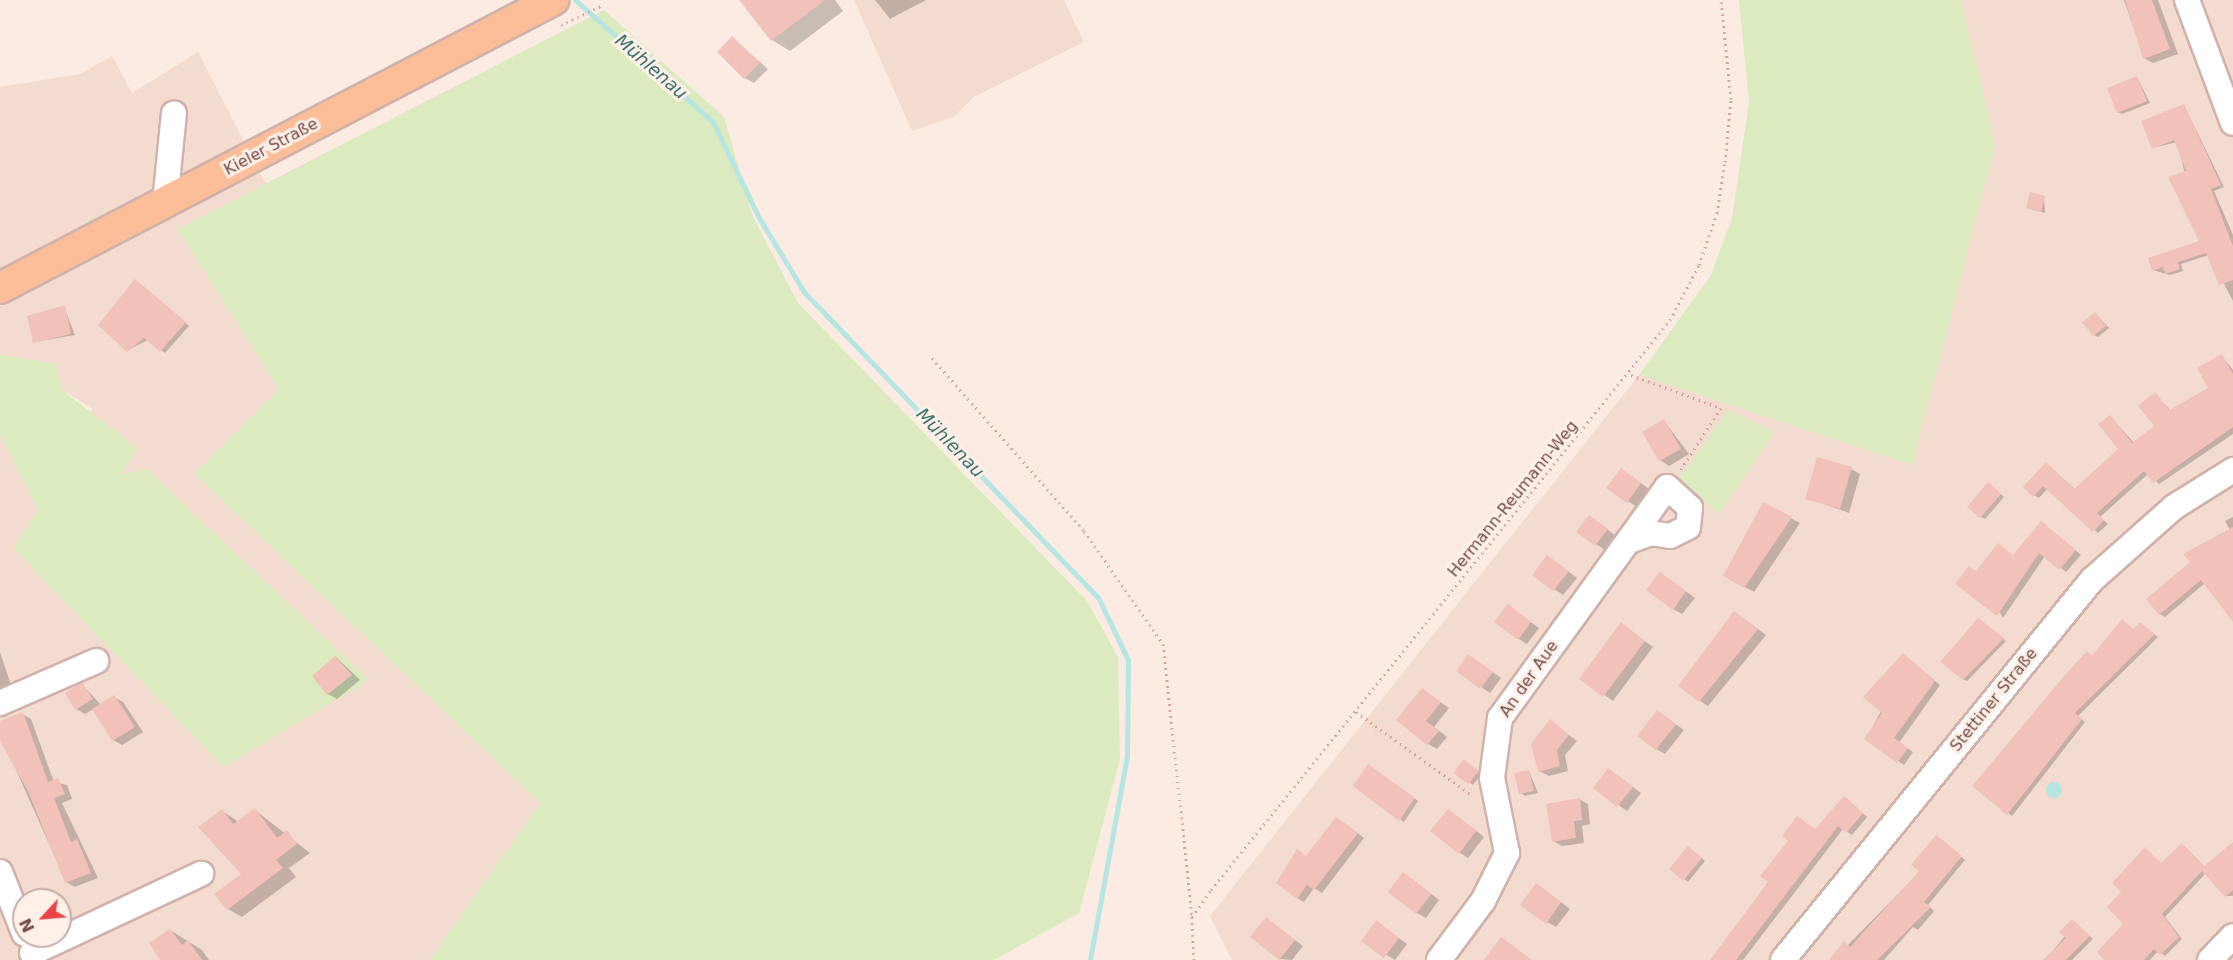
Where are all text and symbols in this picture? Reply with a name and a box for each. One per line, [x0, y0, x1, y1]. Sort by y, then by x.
water label: Mühlenau [611, 30, 691, 104]
street label: Kieler Straße [221, 114, 321, 180]
water label: Mühlenau [912, 404, 988, 482]
street label: Hermann-Reumann-Weg [1444, 417, 1582, 581]
street label: An der Aue [1496, 637, 1562, 721]
street label: Stettiner Straße [1946, 644, 2042, 756]
north arrow [12, 888, 72, 948]
text: N [16, 915, 39, 935]

